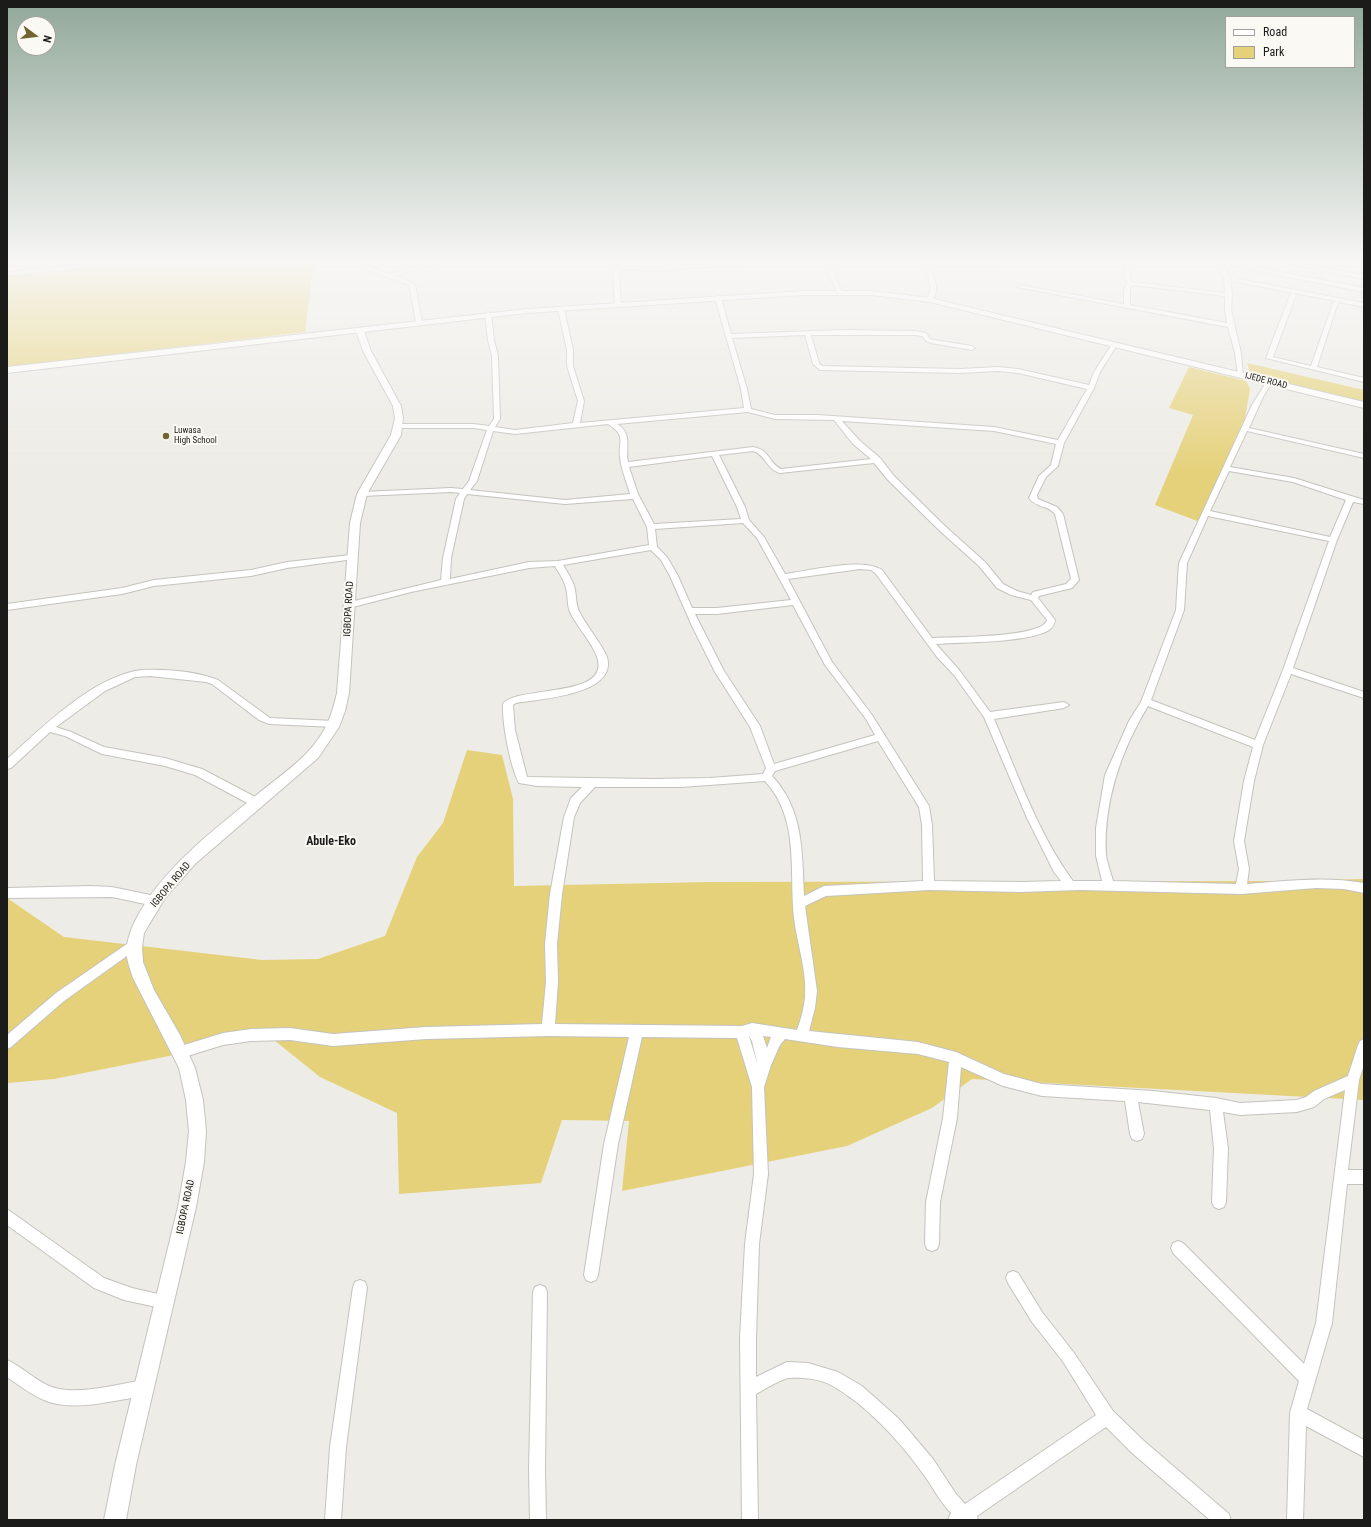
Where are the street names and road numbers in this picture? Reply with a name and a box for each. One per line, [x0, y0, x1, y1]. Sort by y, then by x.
street label: IJEDE ROAD [1244, 371, 1288, 391]
street label: IGBOPA ROAD [342, 581, 356, 637]
street label: IGBOPA ROAD [149, 860, 193, 910]
street label: IGBOPA ROAD [174, 1179, 198, 1235]

